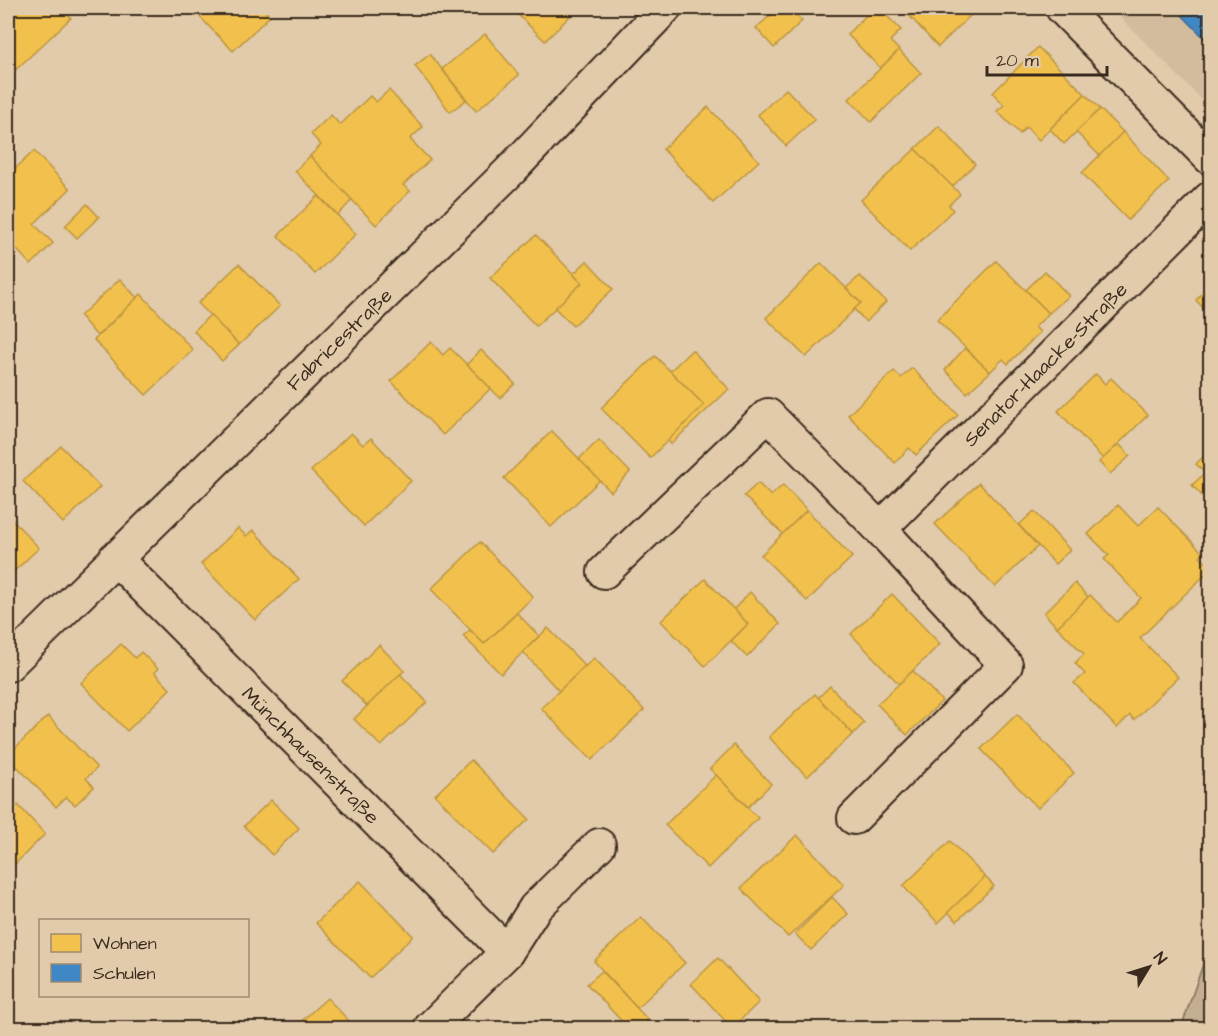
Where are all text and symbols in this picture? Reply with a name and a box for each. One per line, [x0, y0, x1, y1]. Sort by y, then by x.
scale bar [987, 39, 1107, 77]
text: 20 m [996, 48, 1039, 73]
street label: Senator-Haacke-Straße [957, 276, 1134, 453]
street label: Fabricestraße [281, 282, 399, 397]
street label: Münchhausenstraße [235, 680, 386, 831]
legend [39, 919, 249, 997]
text: Wohnen [93, 931, 157, 956]
north arrow [1119, 937, 1179, 997]
text: N [1148, 948, 1172, 969]
text: Schulen [93, 961, 156, 986]

